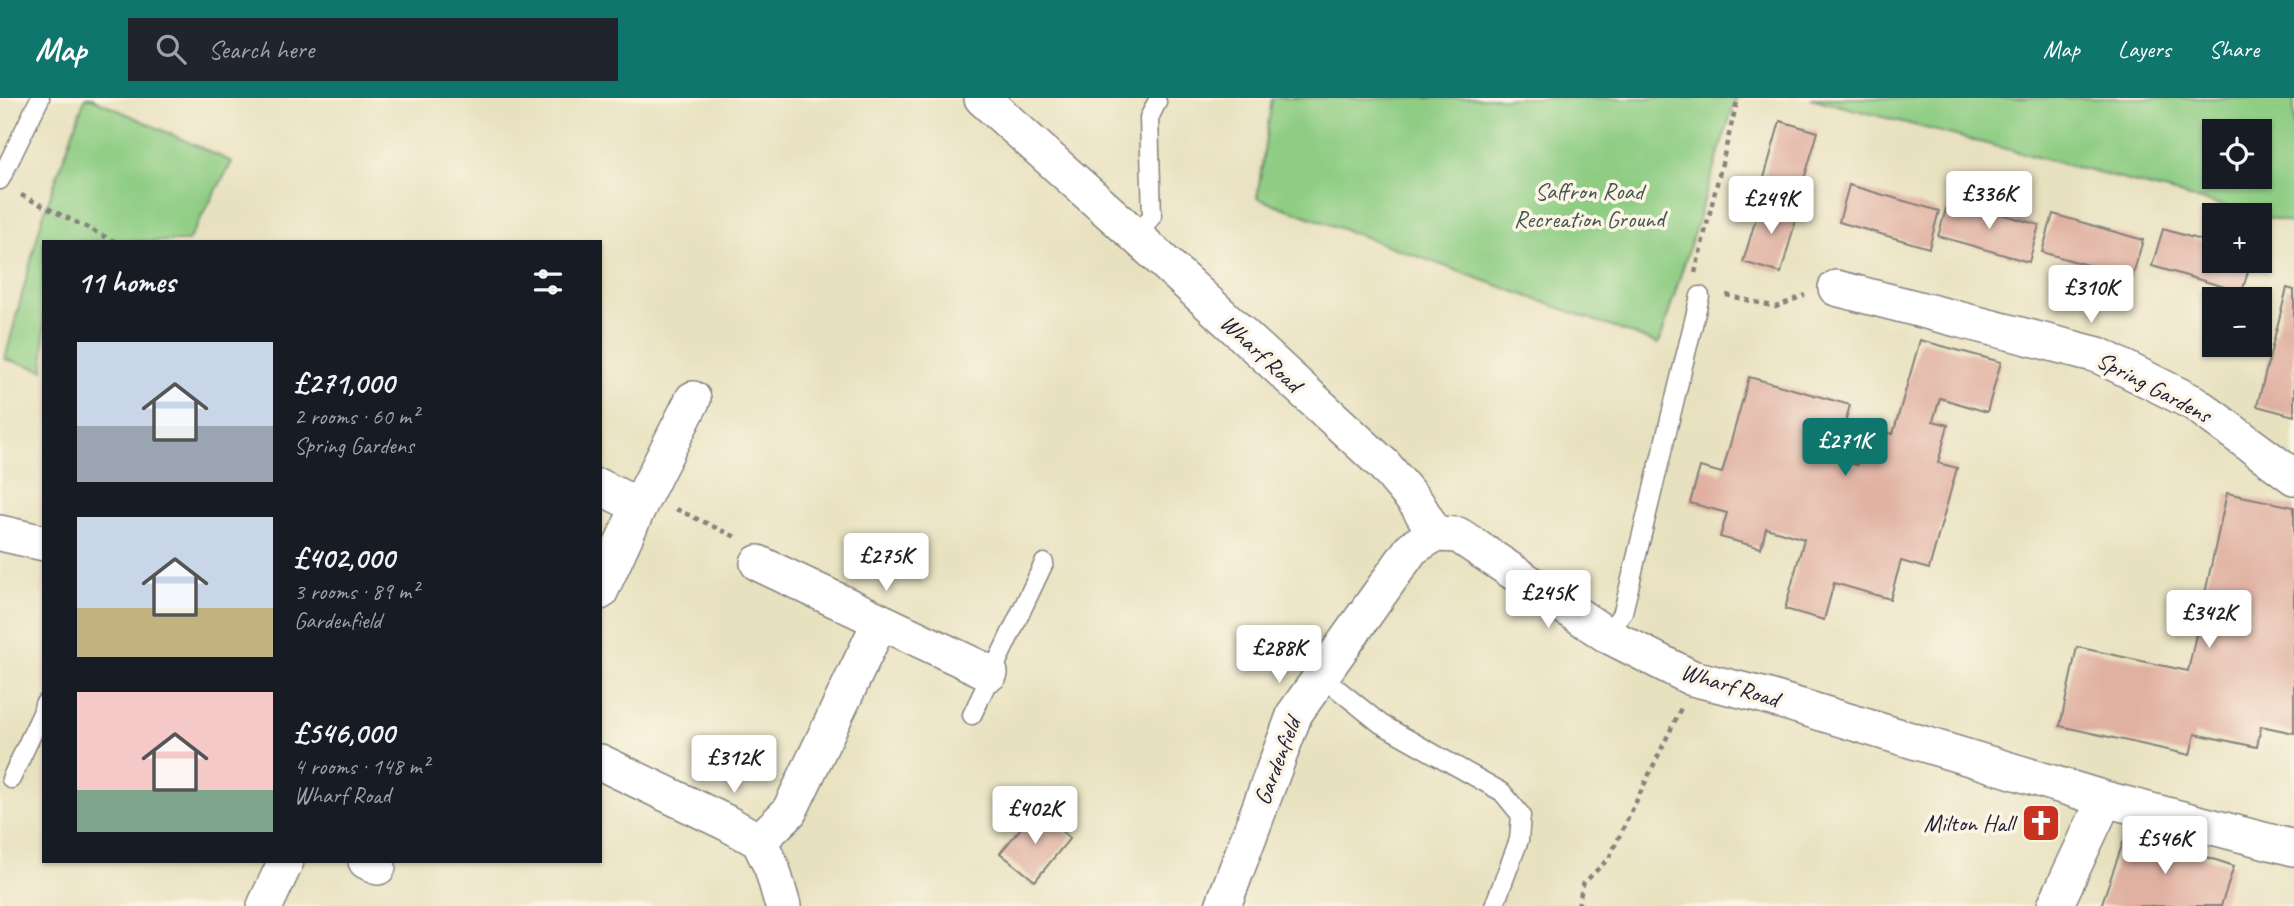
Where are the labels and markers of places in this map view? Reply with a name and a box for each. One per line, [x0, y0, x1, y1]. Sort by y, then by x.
pin: £336K [1940, 172, 2038, 231]
pin: £249K [1722, 176, 1820, 236]
pin: £310K [2042, 266, 2140, 325]
pin: £271K [1796, 418, 1894, 478]
pin: £275K [837, 533, 935, 593]
pin: £245K [1499, 570, 1597, 630]
pin: £342K [2160, 590, 2258, 650]
pin: £288K [1230, 626, 1328, 685]
pin: £312K [685, 736, 783, 795]
pin: £402K [986, 786, 1084, 846]
church icon: Milton Hall [2020, 802, 2062, 844]
place label: Milton Hall [1923, 808, 2018, 838]
pin: £546K [2116, 816, 2214, 876]

